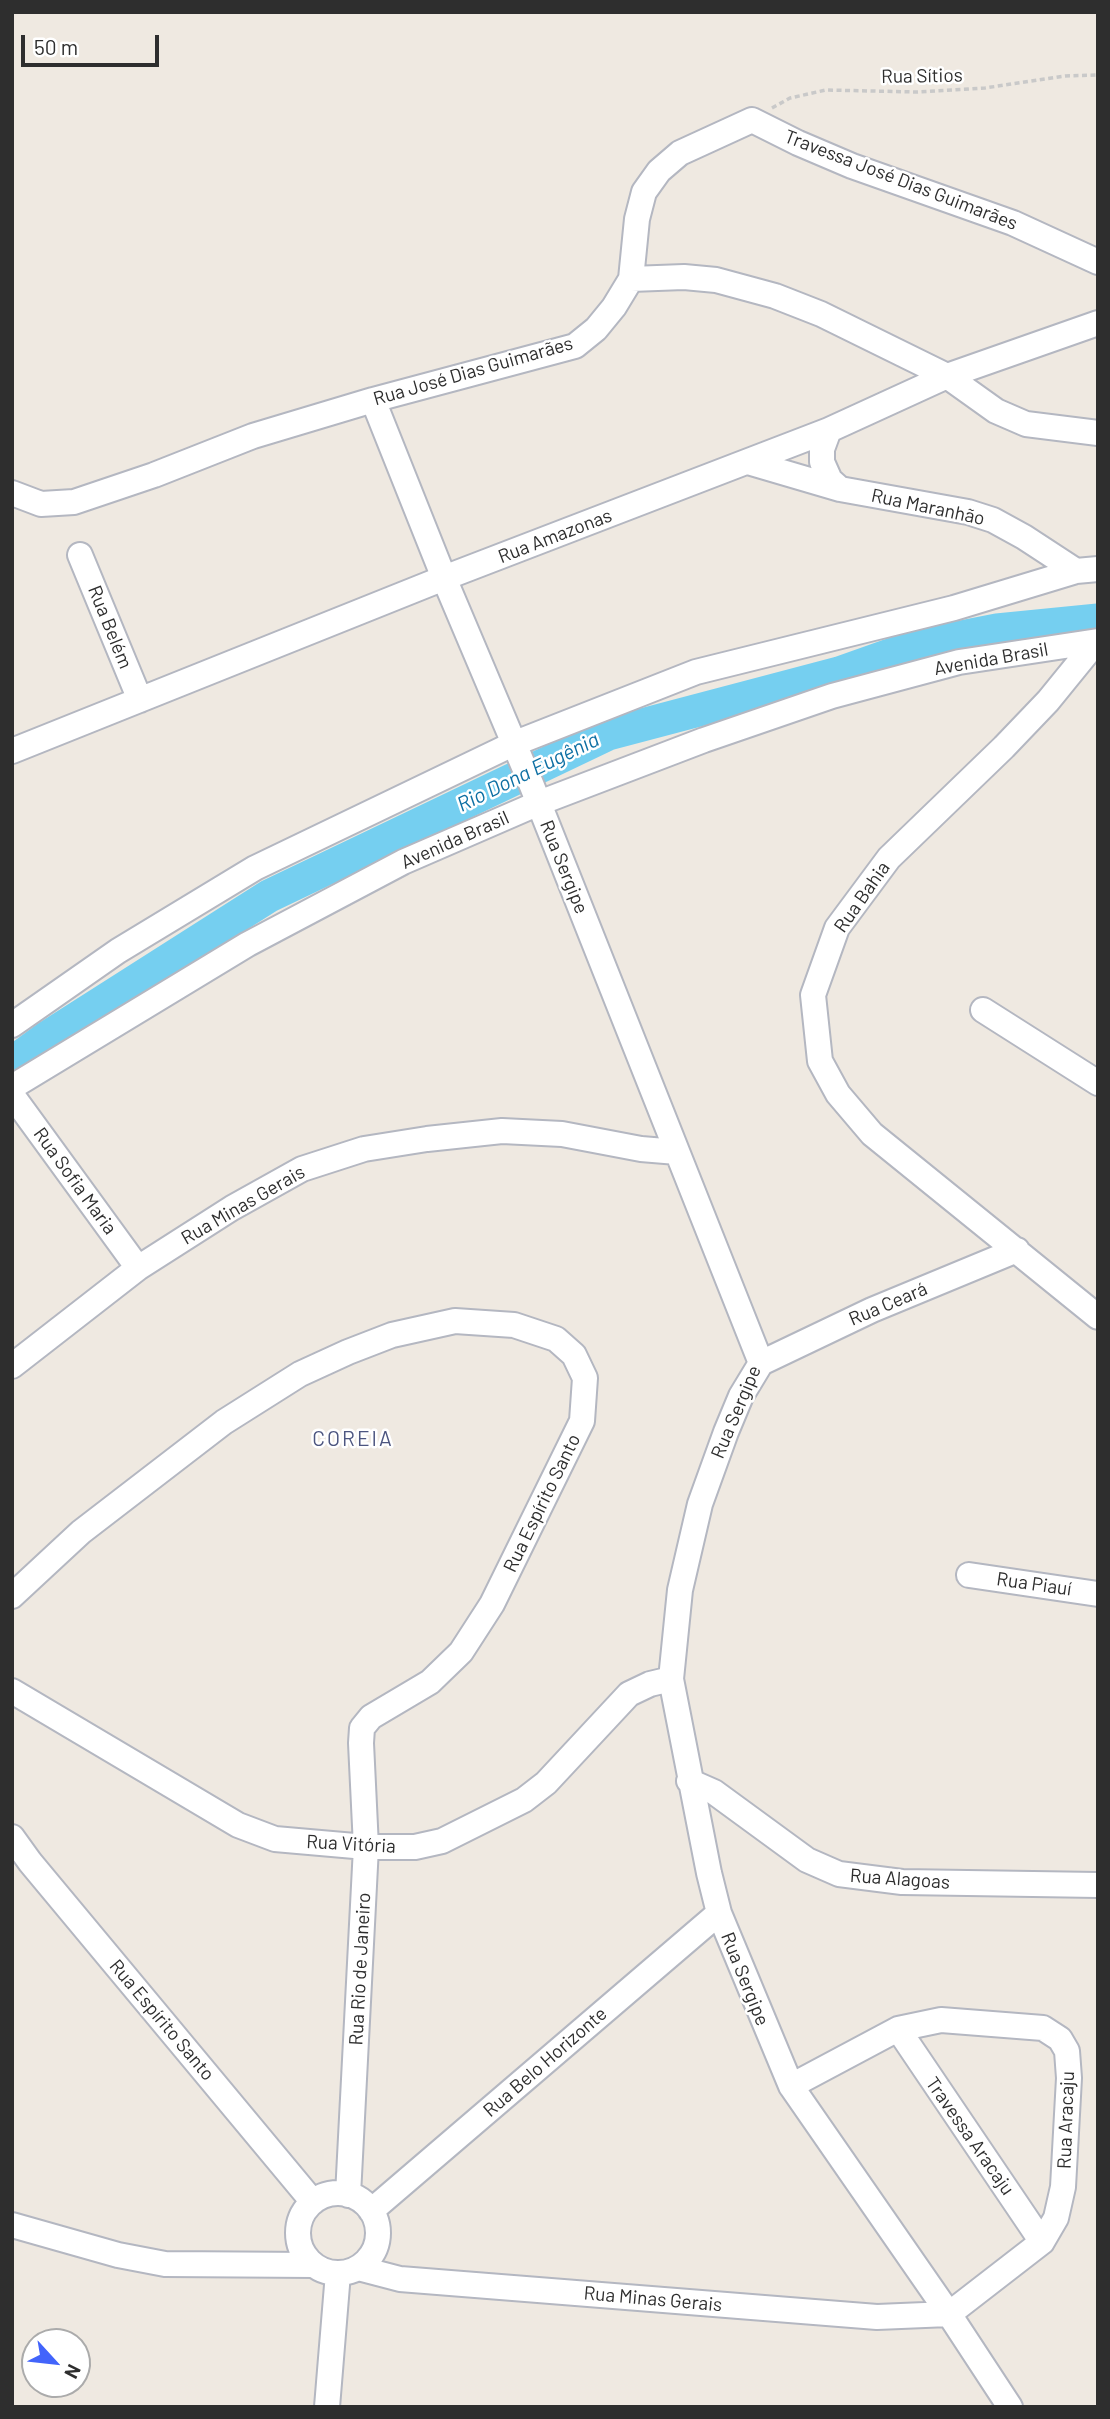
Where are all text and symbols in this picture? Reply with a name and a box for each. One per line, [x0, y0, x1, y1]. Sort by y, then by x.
scale bar [24, 21, 163, 65]
text: 50 m [34, 34, 78, 59]
street label: Rua Sítios [881, 64, 963, 88]
street label: Travessa José Dias Guimarães [781, 125, 1021, 235]
street label: Rua José Dias Guimarães [371, 332, 575, 410]
street label: Rua Maranhão [869, 484, 987, 530]
street label: Rua Amazonas [495, 504, 615, 568]
street label: Rua Belém [83, 582, 137, 672]
street label: Avenida Brasil [932, 638, 1050, 680]
water label: Rio Dona Eugênia [453, 727, 603, 817]
street label: Avenida Brasil [398, 806, 512, 874]
street label: Rua Sergipe [535, 817, 593, 917]
street label: Rua Bahia [829, 857, 895, 937]
street label: Rua Sofia Maria [29, 1123, 121, 1239]
street label: Rua Minas Gerais [177, 1160, 309, 1250]
street label: Rua Ceará [845, 1277, 931, 1331]
street label: Rua Sergipe [706, 1362, 766, 1462]
district label: COREIA [313, 1426, 393, 1452]
street label: Rua Espírito Santo [499, 1430, 585, 1576]
street label: Rua Piauí [995, 1567, 1073, 1601]
street label: Rua Vitória [306, 1830, 396, 1858]
street label: Rua Alagoas [849, 1864, 951, 1894]
street label: Rua Rio de Janeiro [345, 1892, 375, 2046]
street label: Rua Sergipe [716, 1929, 774, 2029]
street label: Rua Espírito Santo [105, 1955, 219, 2085]
street label: Rua Belo Horizonte [479, 2002, 611, 2122]
street label: Rua Aracaju [1053, 2071, 1079, 2169]
street label: Travessa Aracaju [921, 2073, 1019, 2199]
street label: Rua Minas Gerais [583, 2282, 723, 2316]
north arrow [21, 2328, 91, 2398]
text: N [60, 2361, 86, 2383]

